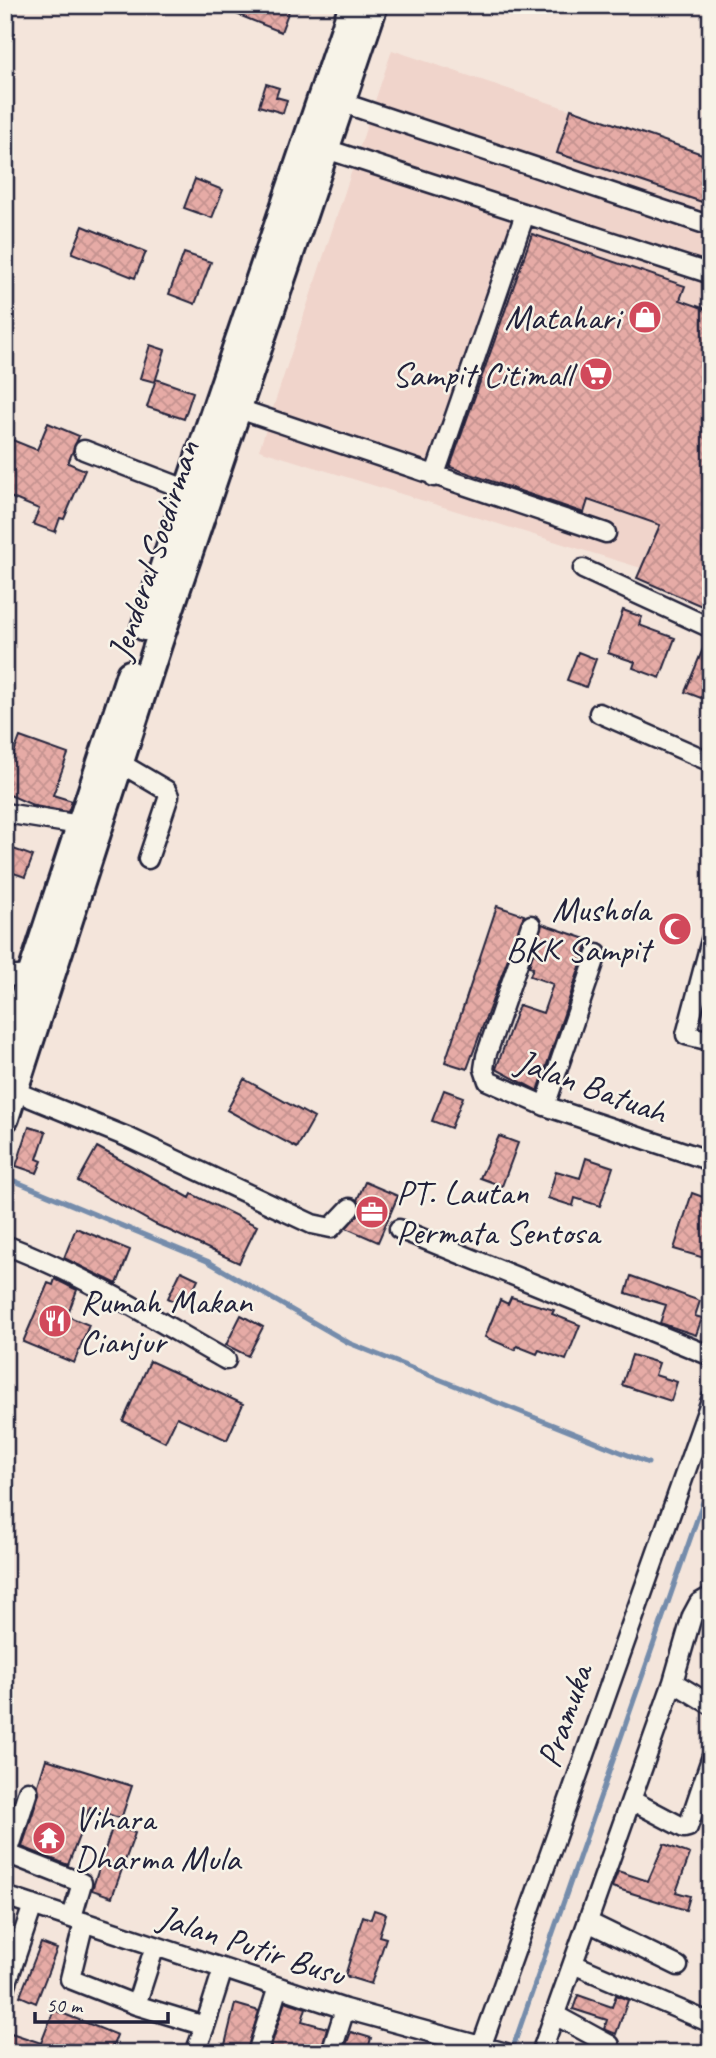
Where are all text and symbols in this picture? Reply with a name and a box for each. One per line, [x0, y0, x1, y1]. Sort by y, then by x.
place label: Matahari [504, 295, 624, 340]
shop icon: Matahari [626, 298, 664, 336]
place label: Sampit Citimall [392, 352, 578, 397]
supermarket icon: Sampit Citimall [577, 355, 615, 393]
street label: Jenderal Soedirman [96, 435, 210, 667]
place label: Mushola BKK Sampit [506, 887, 654, 972]
mosque icon: Mushola BKK Sampit [656, 910, 694, 948]
street label: Jalan Batuah [509, 1038, 675, 1135]
place label: PT. Lautan Permata Sentosa [396, 1170, 602, 1255]
office icon: PT. Lautan Permata Sentosa [353, 1193, 391, 1231]
place label: Rumah Makan Cianjur [80, 1279, 253, 1364]
restaurant icon: Rumah Makan Cianjur [36, 1302, 74, 1340]
street label: Pramuka [526, 1656, 604, 1773]
place label: Vihara Dharma Mula [74, 1796, 243, 1881]
temple icon: Vihara Dharma Mula [30, 1819, 68, 1857]
street label: Jalan Putir Busu [151, 1894, 353, 1997]
scale bar [35, 1981, 168, 2025]
text: 50 m [46, 1992, 84, 2018]

